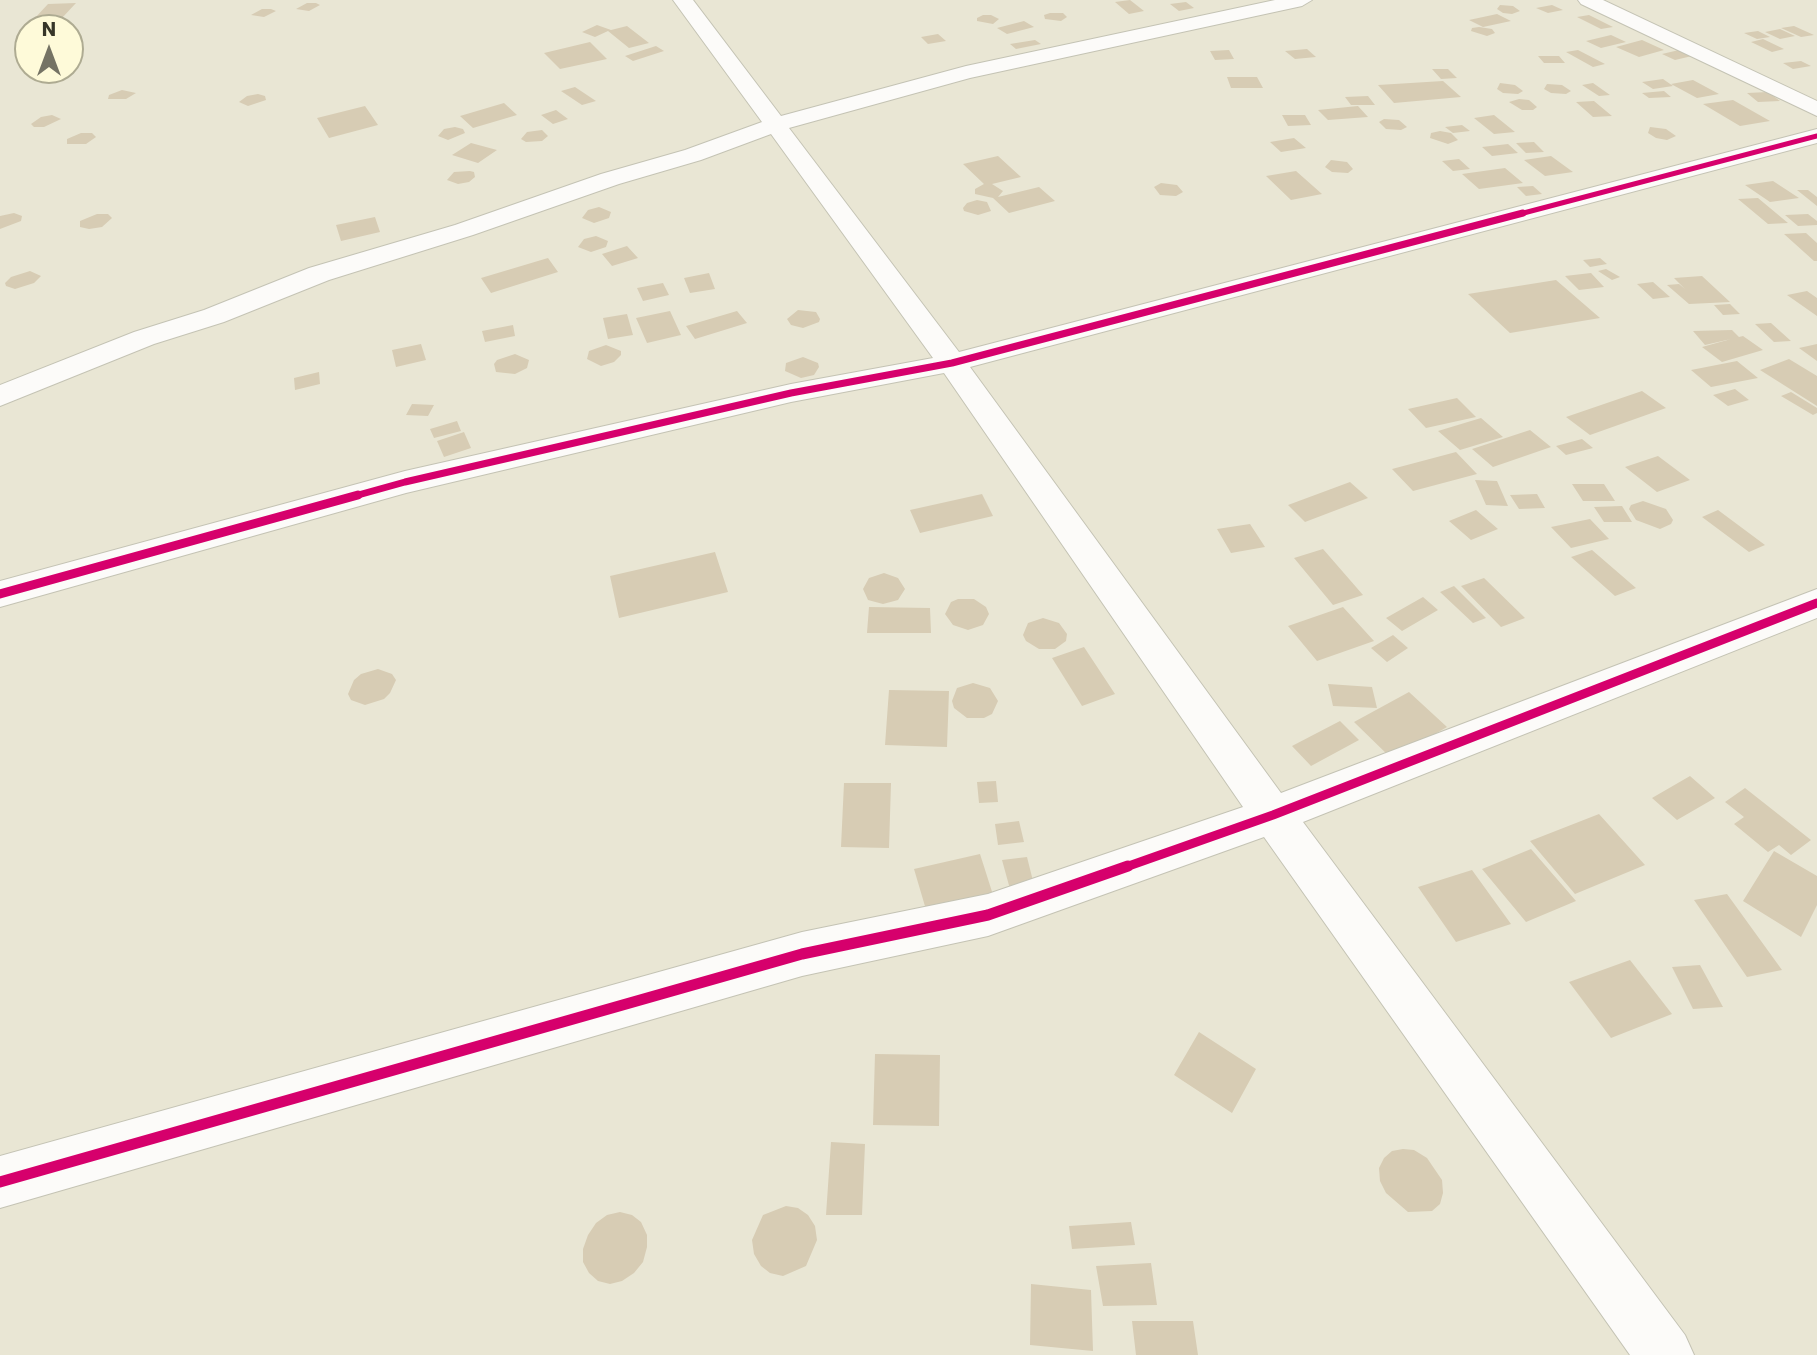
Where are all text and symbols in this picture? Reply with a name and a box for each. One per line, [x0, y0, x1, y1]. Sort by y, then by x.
north arrow [14, 14, 84, 84]
text: N [42, 16, 56, 43]

